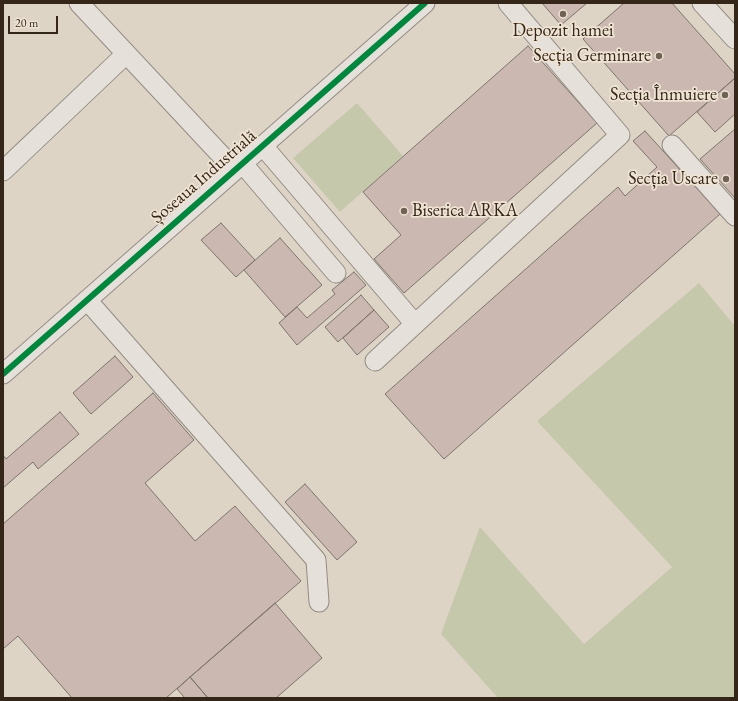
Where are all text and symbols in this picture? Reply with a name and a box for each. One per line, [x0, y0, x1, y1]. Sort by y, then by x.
scale bar [10, 8, 60, 34]
marker: Depozit hamei [558, 9, 568, 19]
text: 20 m [15, 15, 38, 31]
place label: Depozit hamei [513, 20, 613, 42]
place label: Secția Germinare [533, 45, 651, 67]
marker: Secția Germinare [654, 51, 664, 61]
place label: Secția Înmuiere [610, 84, 717, 106]
marker: Secția Înmuiere [720, 90, 730, 100]
street label: Șoseaua Industrială [147, 125, 261, 229]
place label: Secția Uscare [628, 168, 718, 190]
marker: Secția Uscare [721, 174, 731, 184]
place label: Biserica ARKA [412, 200, 518, 222]
marker: Biserica ARKA [399, 206, 409, 216]

